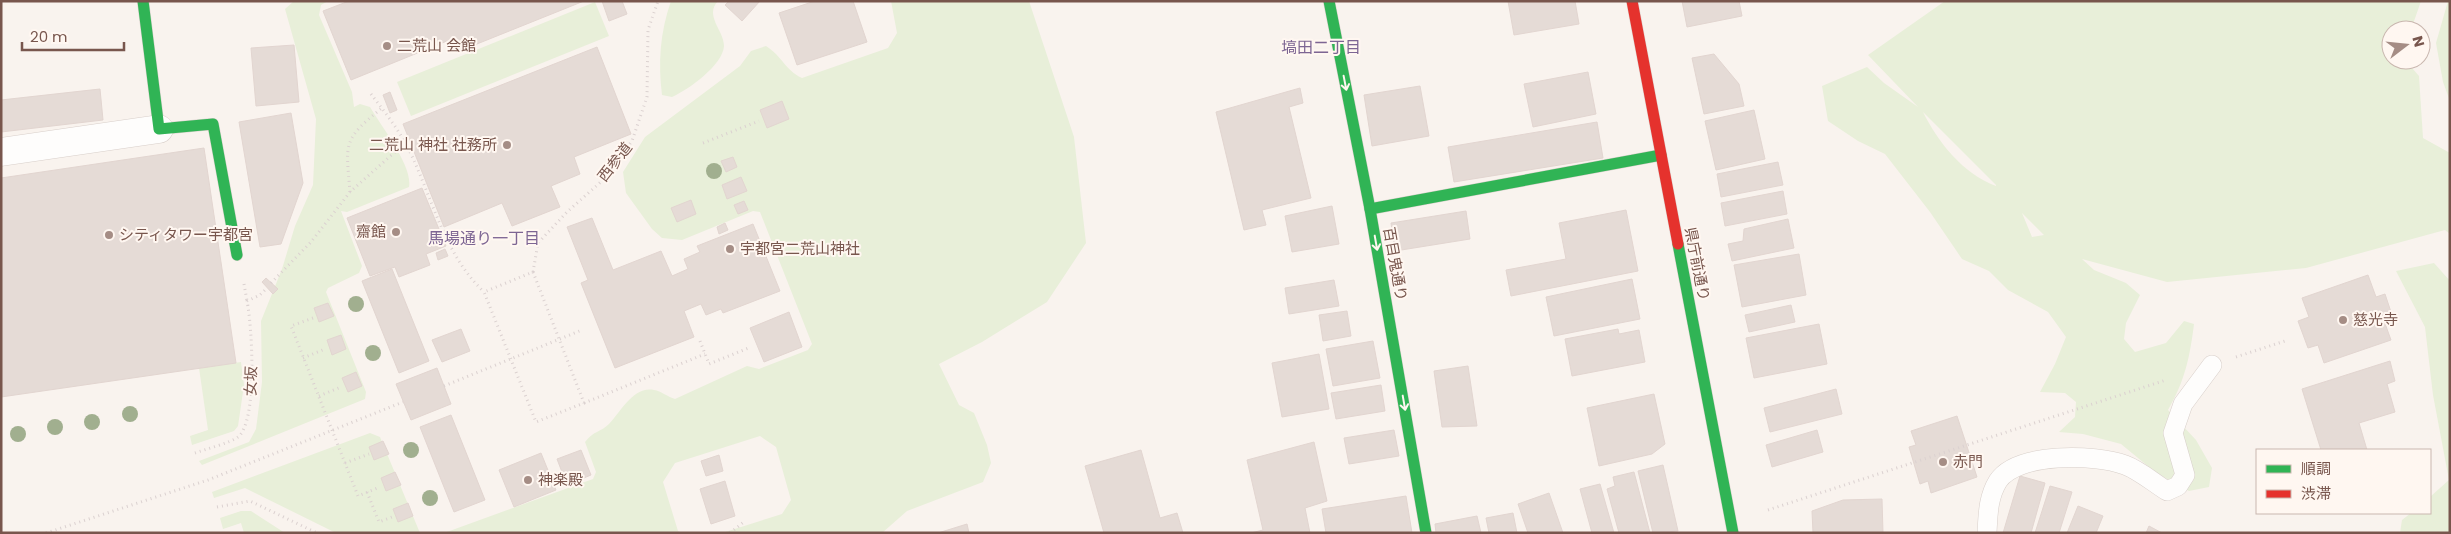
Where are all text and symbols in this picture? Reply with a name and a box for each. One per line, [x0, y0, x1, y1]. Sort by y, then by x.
scale bar [22, 20, 125, 52]
north arrow [2381, 20, 2431, 70]
text: 20 m [30, 26, 68, 47]
text: N [2407, 34, 2430, 49]
place label: 二荒山 会館 [397, 35, 476, 56]
district label: 塙田二丁目 [1281, 36, 1361, 59]
marker: 二荒山 会館 [381, 40, 393, 52]
one-way arrow [1341, 75, 1350, 91]
place label: 二荒山 神社 社務所 [369, 134, 497, 155]
street label: 西参道 [592, 137, 637, 186]
marker: 二荒山 神社 社務所 [501, 139, 513, 151]
place label: 齋館 [356, 221, 386, 242]
place label: シティタワー宇都宮 [119, 224, 253, 245]
street label: 百目鬼通り [1379, 225, 1412, 303]
street label: 県庁前通り [1680, 225, 1715, 303]
marker: 齋館 [390, 226, 402, 238]
district label: 馬場通り一丁目 [428, 227, 540, 250]
marker: シティタワー宇都宮 [103, 229, 115, 241]
one-way arrow [1372, 234, 1382, 250]
place label: 宇都宮二荒山神社 [740, 238, 860, 259]
marker: 宇都宮二荒山神社 [724, 243, 736, 255]
place label: 慈光寺 [2353, 309, 2398, 330]
marker: 慈光寺 [2337, 314, 2349, 326]
street label: 女坂 [239, 366, 262, 396]
one-way arrow [1399, 395, 1409, 411]
legend [2256, 449, 2431, 514]
place label: 赤門 [1953, 451, 1983, 472]
marker: 赤門 [1937, 456, 1949, 468]
text: 順調 [2301, 458, 2331, 479]
place label: 神楽殿 [538, 469, 583, 490]
marker: 神楽殿 [522, 474, 534, 486]
text: 渋滞 [2301, 483, 2331, 504]

